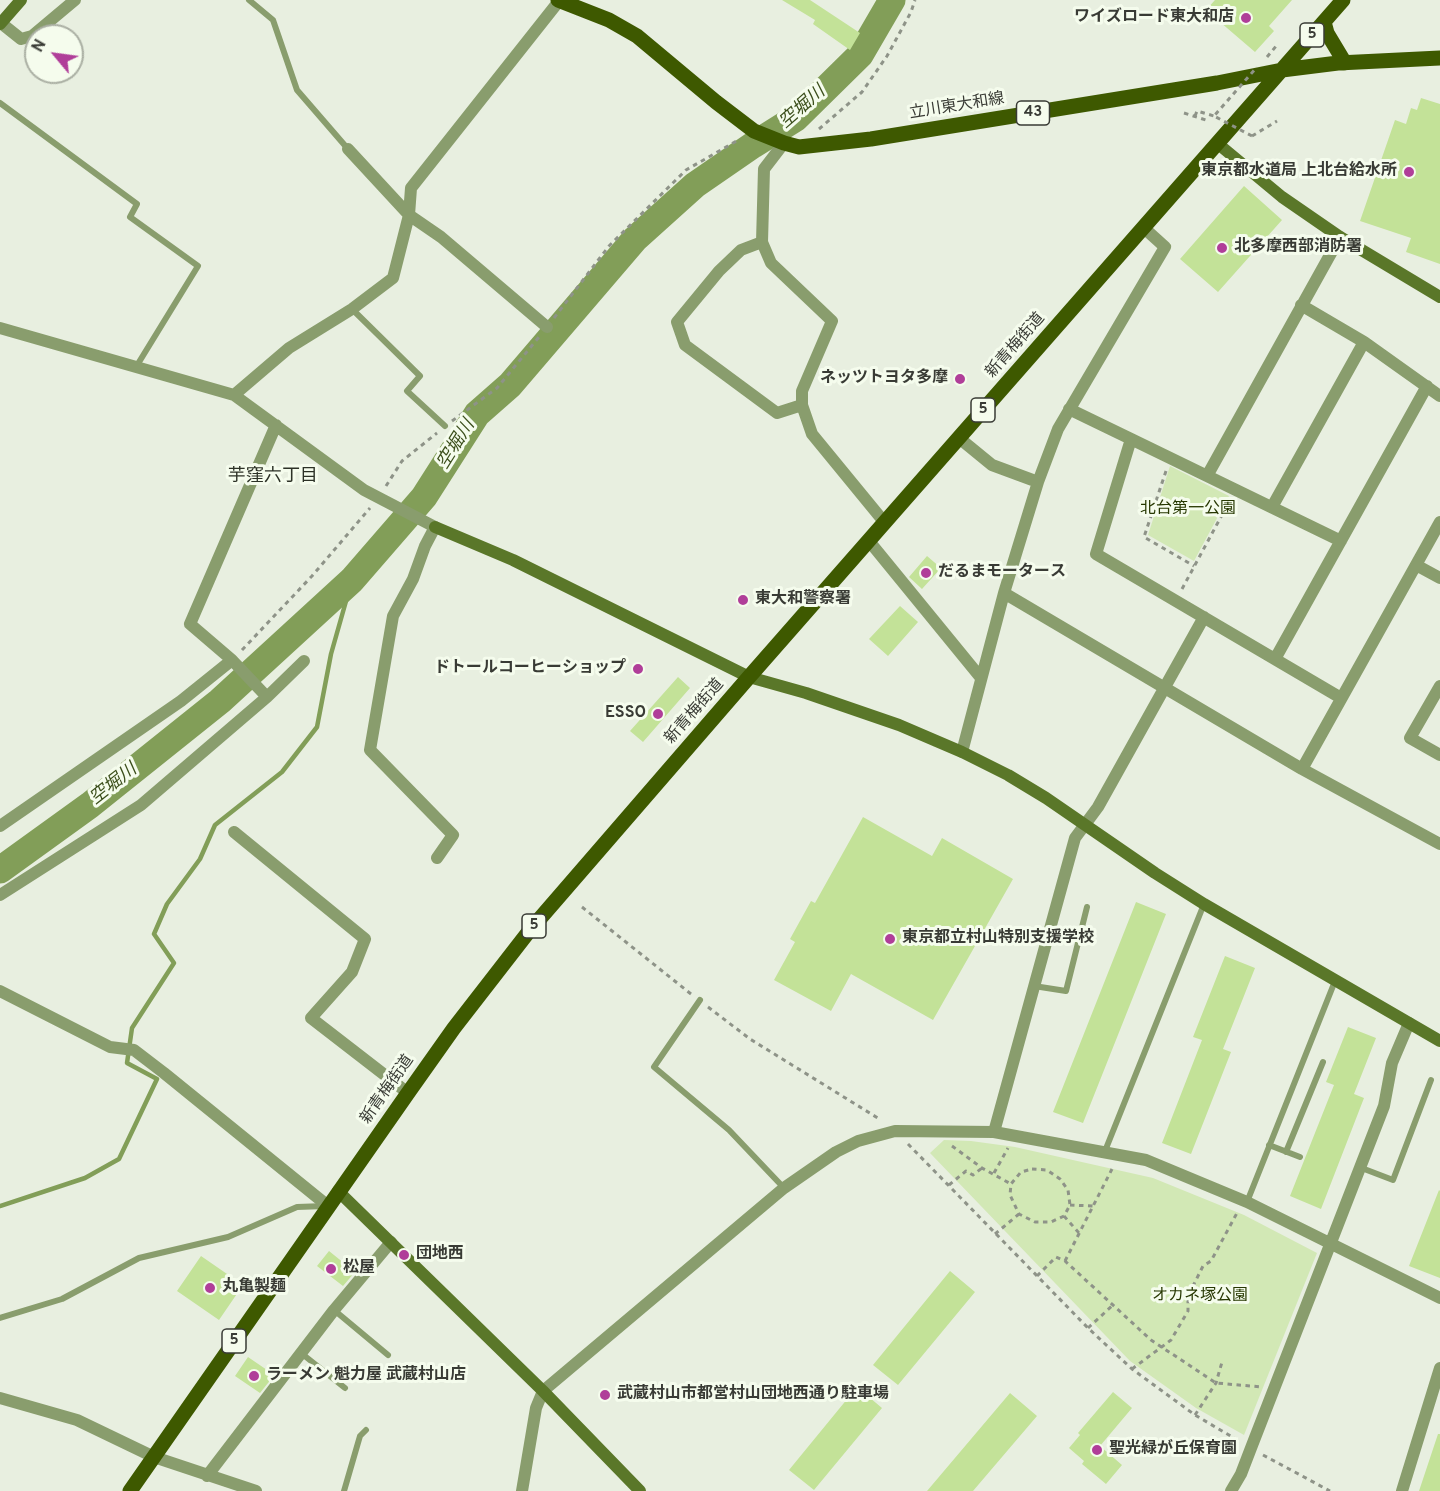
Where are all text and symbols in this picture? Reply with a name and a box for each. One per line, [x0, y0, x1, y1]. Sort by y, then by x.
place label: ワイズロード東大和店 [1074, 8, 1234, 28]
marker: ワイズロード東大和店 [1239, 11, 1253, 25]
road number: 5 [1300, 23, 1324, 47]
north arrow [24, 24, 84, 84]
text: N [28, 36, 52, 56]
water label: 空堀川 [776, 82, 830, 134]
street label: 立川東大和線 [908, 90, 1006, 124]
road number: 43 [1016, 101, 1050, 125]
place label: 東京都水道局 上北台給水所 [1201, 162, 1397, 182]
marker: 東京都水道局 上北台給水所 [1402, 165, 1416, 179]
place label: 北多摩西部消防署 [1234, 238, 1362, 258]
marker: 北多摩西部消防署 [1215, 241, 1229, 255]
street label: 新青梅街道 [983, 310, 1049, 382]
place label: ネッツトヨタ多摩 [820, 369, 948, 389]
marker: ネッツトヨタ多摩 [953, 372, 967, 386]
road number: 5 [971, 398, 995, 422]
water label: 空堀川 [434, 416, 480, 474]
district label: 芋窪六丁目 [228, 466, 318, 488]
park label: 北台第一公園 [1140, 500, 1236, 520]
place label: だるまモータース [938, 563, 1066, 583]
marker: だるまモータース [919, 566, 933, 580]
place label: 東大和警察署 [755, 590, 851, 610]
marker: 東大和警察署 [736, 593, 750, 607]
place label: ドトールコーヒーショップ [434, 659, 626, 679]
marker: ドトールコーヒーショップ [631, 662, 645, 676]
street label: 新青梅街道 [662, 676, 728, 748]
place label: ESSO [605, 704, 646, 724]
marker: ESSO [651, 707, 665, 721]
water label: 空堀川 [86, 760, 142, 810]
road number: 5 [522, 914, 546, 938]
place label: 東京都立村山特別支援学校 [902, 929, 1094, 949]
marker: 東京都立村山特別支援学校 [883, 932, 897, 946]
street label: 新青梅街道 [357, 1052, 419, 1128]
place label: 団地西 [416, 1245, 464, 1265]
marker: 団地西 [397, 1248, 411, 1262]
place label: 松屋 [343, 1259, 375, 1279]
marker: 松屋 [324, 1262, 338, 1276]
place label: 丸亀製麺 [222, 1278, 286, 1298]
marker: 丸亀製麺 [203, 1281, 217, 1295]
park label: オカネ塚公園 [1152, 1287, 1248, 1307]
road number: 5 [222, 1329, 246, 1353]
place label: ラーメン 魁力屋 武蔵村山店 [266, 1366, 466, 1386]
marker: ラーメン 魁力屋 武蔵村山店 [247, 1369, 261, 1383]
place label: 武蔵村山市都営村山団地西通り駐車場 [617, 1385, 889, 1405]
marker: 武蔵村山市都営村山団地西通り駐車場 [598, 1388, 612, 1402]
place label: 聖光緑が丘保育園 [1109, 1440, 1237, 1460]
marker: 聖光緑が丘保育園 [1090, 1443, 1104, 1457]

